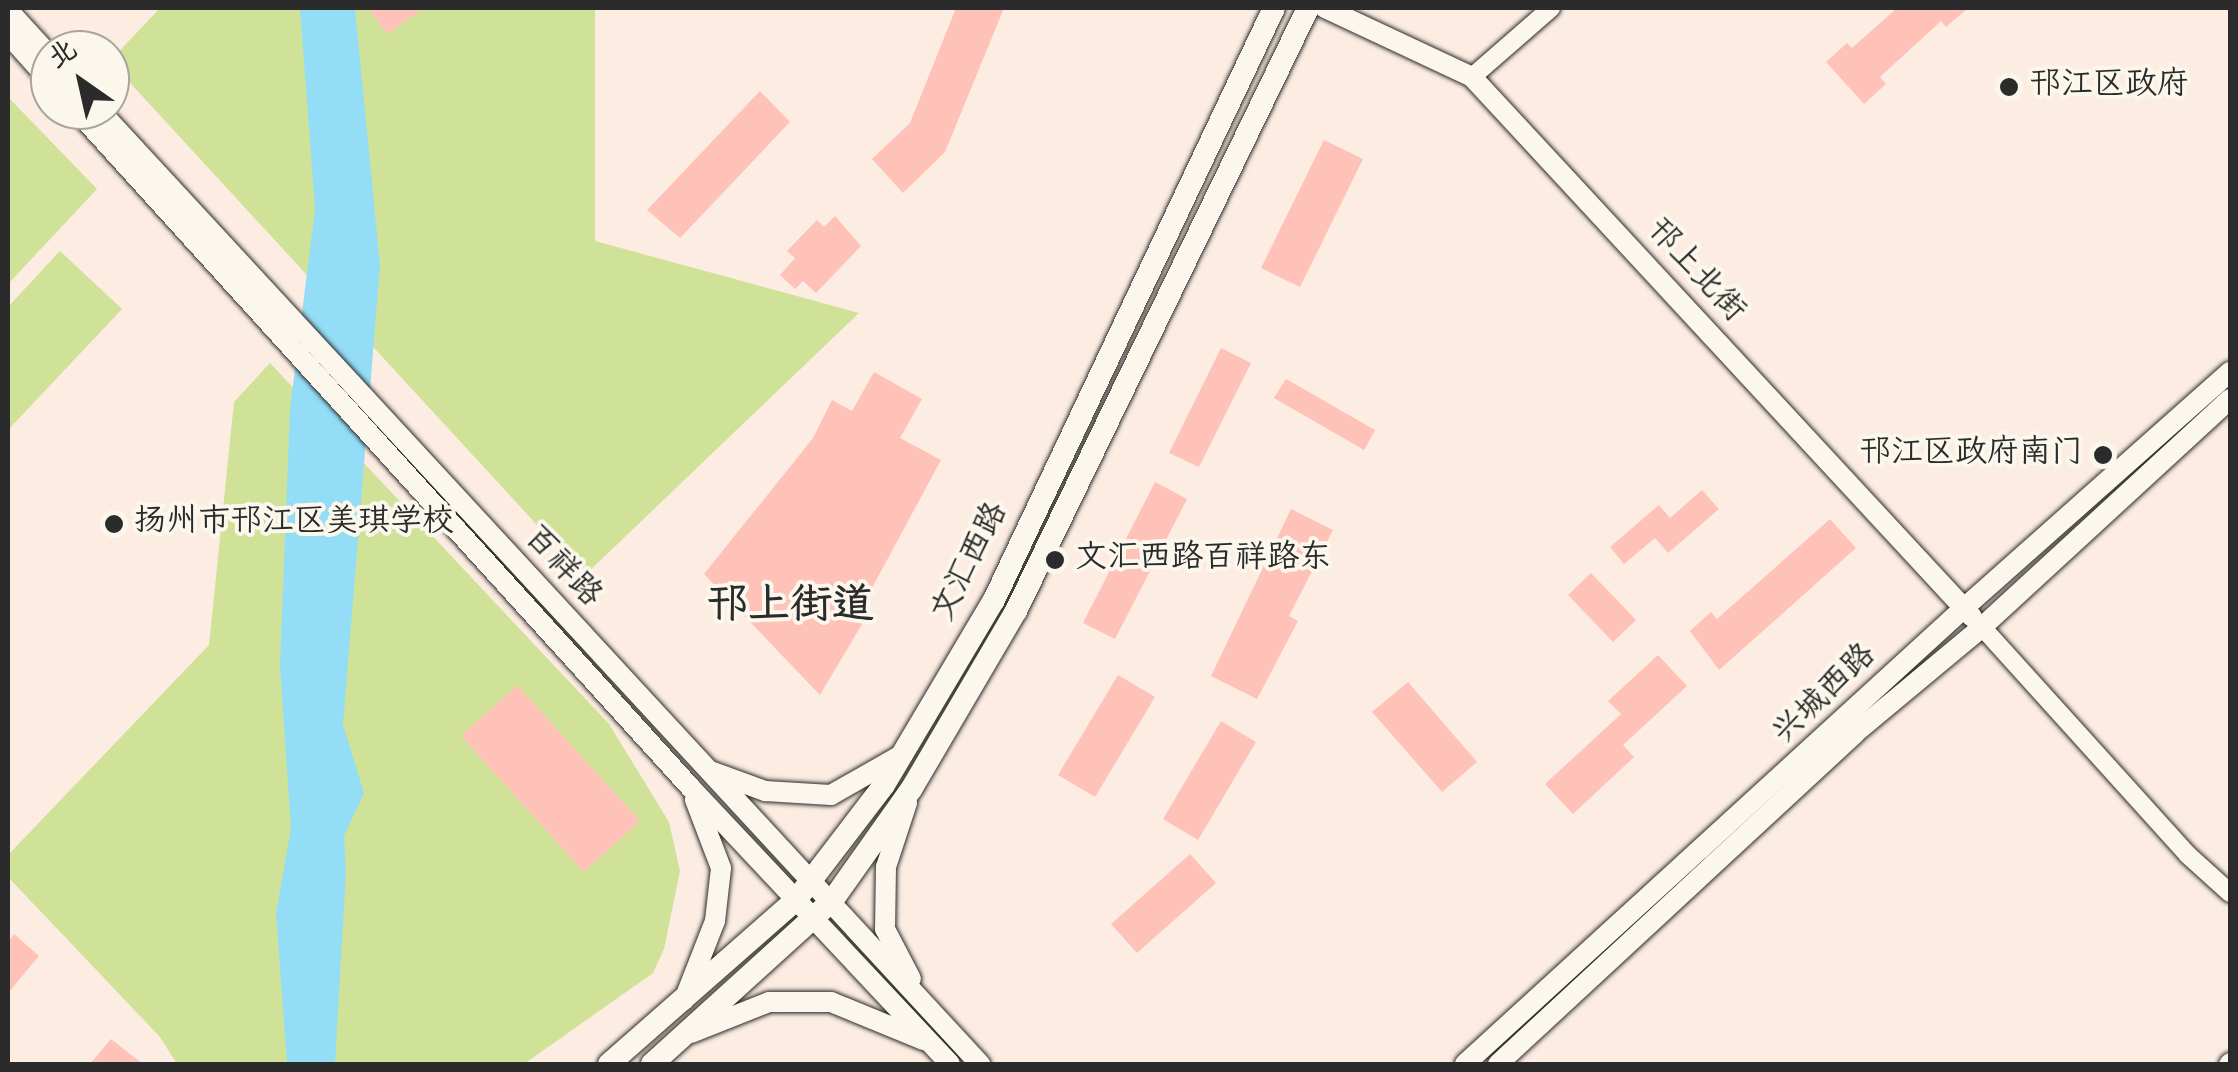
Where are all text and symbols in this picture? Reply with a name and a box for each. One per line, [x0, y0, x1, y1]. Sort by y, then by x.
north arrow [30, 30, 130, 130]
text: 北 [43, 35, 85, 78]
place label: 邗江区政府 [2029, 68, 2189, 106]
marker: 邗江区政府 [1998, 76, 2020, 98]
street label: 邗上北街 [1636, 212, 1752, 332]
place label: 邗江区政府南门 [1859, 436, 2083, 474]
marker: 邗江区政府南门 [2092, 444, 2114, 466]
street label: 文汇西路 [926, 497, 1018, 629]
place label: 扬州市邗江区美琪学校 [134, 505, 454, 543]
marker: 扬州市邗江区美琪学校 [103, 513, 125, 535]
street label: 百祥路 [514, 520, 608, 616]
place label: 文汇西路百祥路东 [1075, 541, 1331, 579]
marker: 文汇西路百祥路东 [1044, 549, 1066, 571]
district label: 邗上街道 [706, 585, 874, 635]
street label: 兴城西路 [1767, 638, 1885, 754]

